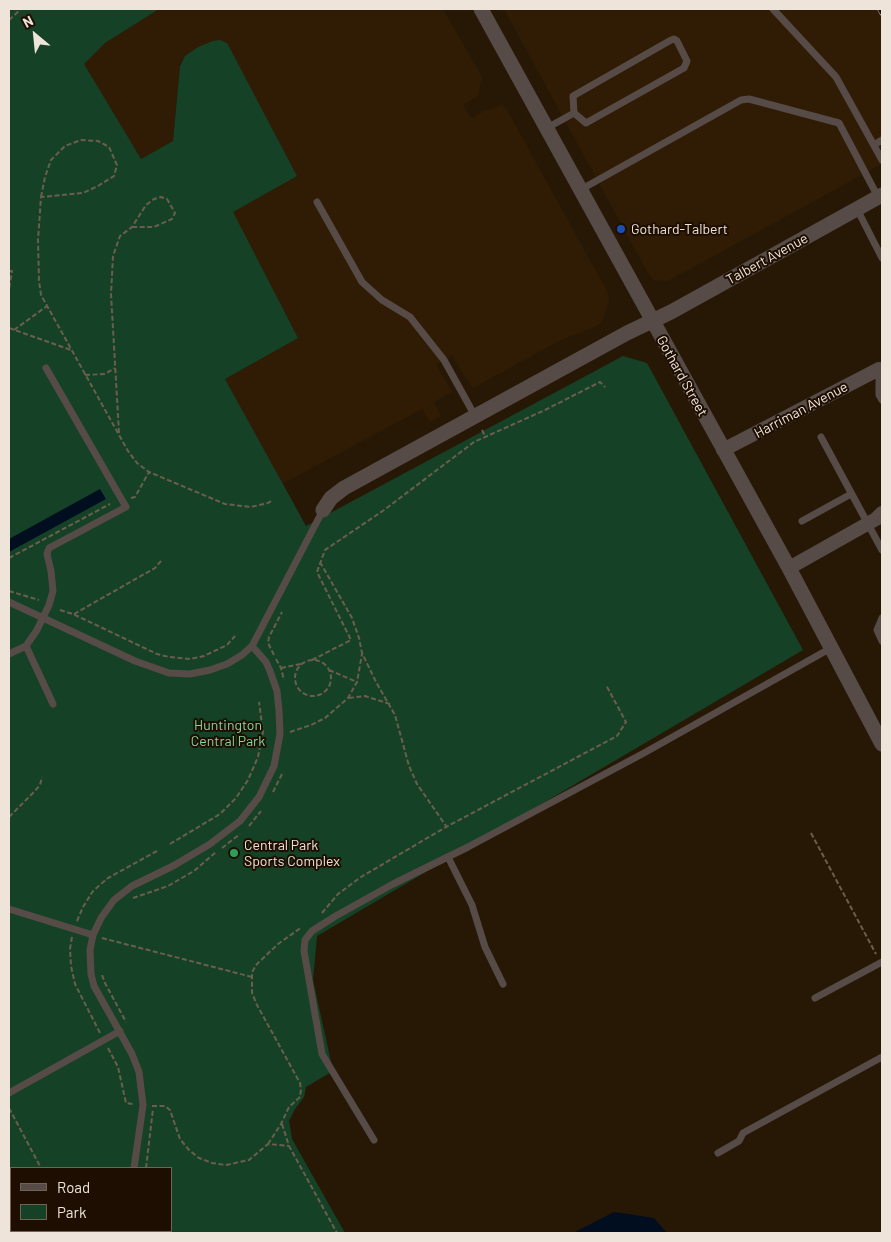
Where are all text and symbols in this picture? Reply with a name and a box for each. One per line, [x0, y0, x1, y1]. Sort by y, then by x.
north arrow [10, 10, 60, 60]
text: N [20, 12, 36, 31]
place label: Gothard-Talbert [631, 221, 728, 237]
marker: Gothard-Talbert [615, 223, 627, 235]
street label: Talbert Avenue [723, 230, 811, 288]
street label: Gothard Street [653, 333, 711, 419]
street label: Harriman Avenue [751, 378, 851, 442]
park label: Huntington Central Park [191, 717, 265, 750]
place label: Central Park Sports Complex [244, 837, 340, 870]
marker: Central Park Sports Complex [228, 847, 240, 859]
legend [10, 1167, 172, 1232]
text: Road [57, 1178, 90, 1196]
text: Park [57, 1203, 86, 1221]

